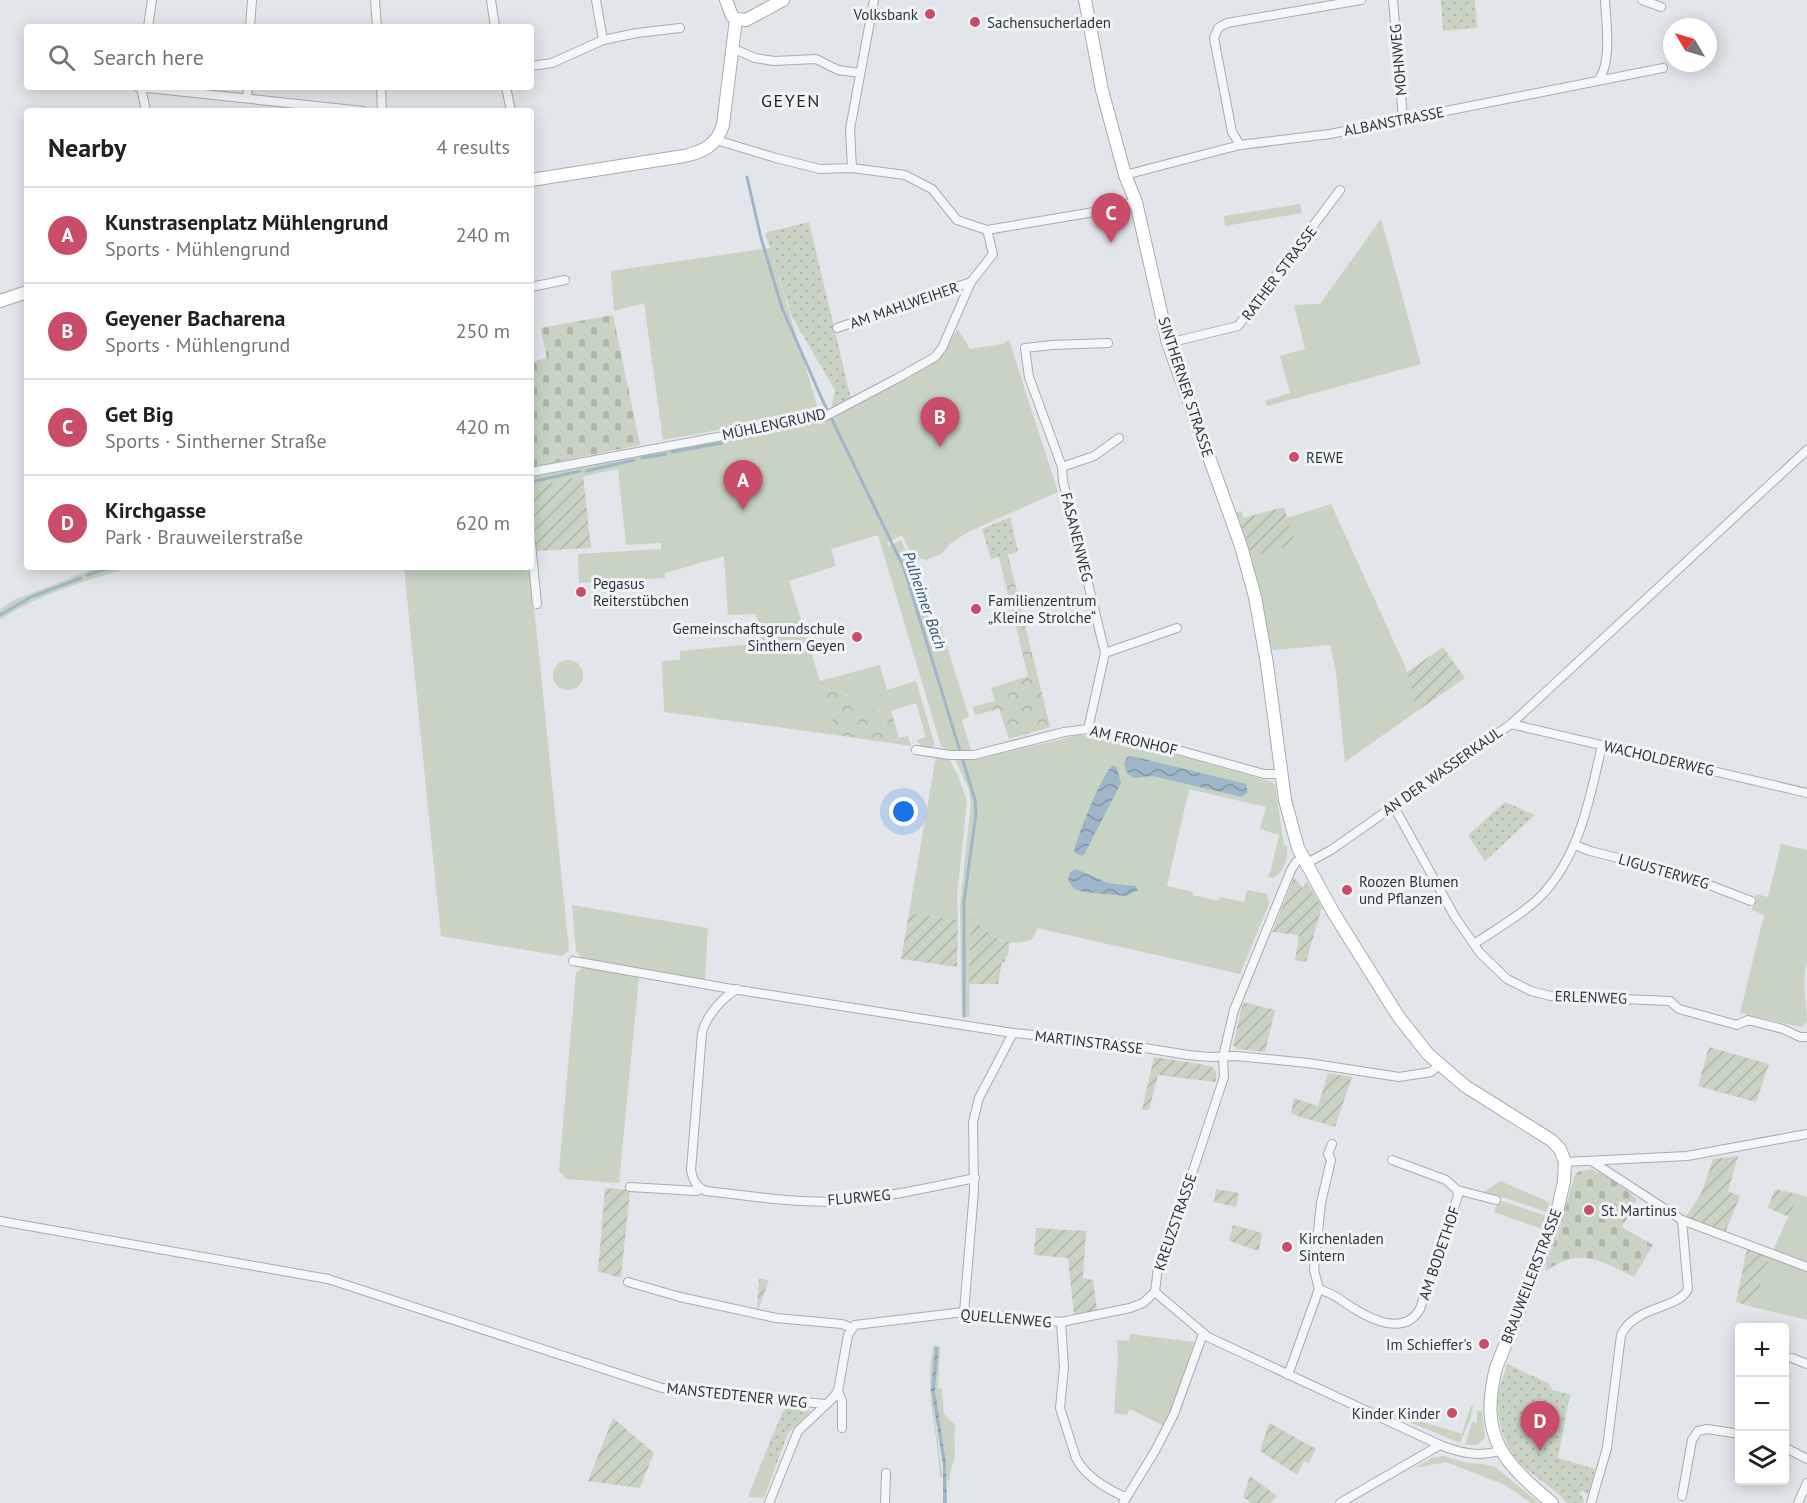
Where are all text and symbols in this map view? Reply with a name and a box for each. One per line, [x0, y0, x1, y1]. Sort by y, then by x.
place label: Volksbank [852, 5, 919, 24]
marker: Volksbank [923, 7, 937, 21]
place label: Sachensucherladen [987, 13, 1111, 32]
marker: Sachensucherladen [968, 15, 982, 29]
north arrow [1663, 18, 1717, 72]
street label: MOHNWEG [1385, 23, 1411, 97]
search box [24, 24, 534, 90]
icon: search [45, 41, 78, 74]
text: Search here [93, 43, 204, 71]
district label: GEYEN [761, 89, 821, 112]
street label: ALBANSTRASSE [1342, 102, 1446, 140]
text: Nearby [48, 131, 126, 164]
text: 4 results [437, 134, 510, 160]
pin: C [1092, 194, 1130, 243]
text: Kunstrasenplatz Mühlengrund [105, 208, 388, 236]
text: A [61, 222, 74, 248]
text: 240 m [456, 222, 510, 248]
street label: RATHER STRASSE [1237, 222, 1321, 324]
text: Sports · Mühlengrund [105, 236, 290, 262]
street label: AM MAHLWEIHER [847, 277, 961, 333]
text: Geyener Bacharena [105, 304, 285, 332]
street label: SINTHERNER STRASSE [1154, 314, 1218, 460]
text: B [62, 318, 73, 344]
text: 250 m [456, 318, 510, 344]
text: Sports · Mühlengrund [105, 332, 290, 358]
pin: B [920, 398, 960, 447]
text: Get Big [105, 400, 174, 428]
street label: MÜHLENGRUND [720, 404, 828, 444]
text: C [62, 414, 73, 440]
text: 420 m [456, 414, 510, 440]
text: Sports · Sintherner Straße [105, 428, 327, 454]
place label: REWE [1306, 448, 1343, 467]
marker: REWE [1287, 450, 1301, 464]
pin: A [724, 460, 762, 510]
street label: FASANENWEG [1057, 490, 1097, 584]
text: Kirchgasse [105, 496, 206, 524]
text: D [61, 510, 74, 536]
text: 620 m [456, 510, 510, 536]
text: Park · Brauweilerstraße [105, 524, 303, 550]
water label: Pulheimer Bach [899, 549, 951, 651]
place label: Pegasus Reiterstübchen [593, 574, 689, 610]
marker: Pegasus Reiterstübchen [574, 585, 588, 599]
place label: Familienzentrum „Kleine Strolche“ [988, 591, 1096, 627]
marker: Familienzentrum „Kleine Strolche“ [969, 602, 983, 616]
place label: Gemeinschaftsgrundschule Sinthern Geyen [673, 619, 845, 655]
marker: Gemeinschaftsgrundschule Sinthern Geyen [850, 630, 864, 644]
street label: AM FRONHOF [1088, 721, 1180, 759]
street label: AN DER WASSERKAUL [1378, 722, 1506, 820]
street label: WACHOLDERWEG [1602, 736, 1716, 780]
your location [889, 797, 918, 826]
street label: LIGUSTERWEG [1616, 849, 1712, 893]
place label: Roozen Blumen und Pflanzen [1359, 872, 1459, 908]
marker: Roozen Blumen und Pflanzen [1340, 883, 1354, 897]
street label: ERLENWEG [1554, 986, 1628, 1008]
street label: MARTINSTRASSE [1034, 1026, 1144, 1058]
street label: KREUZSTRASSE [1149, 1171, 1201, 1273]
street label: FLURWEG [827, 1185, 891, 1209]
place label: St. Martinus [1601, 1201, 1677, 1220]
marker: St. Martinus [1582, 1203, 1596, 1217]
street label: AM BODETHOF [1414, 1204, 1464, 1302]
street label: BRAUWEILERSTRASSE [1497, 1206, 1565, 1346]
place label: Kirchenladen Sintern [1299, 1229, 1384, 1265]
marker: Kirchenladen Sintern [1280, 1240, 1294, 1254]
street label: QUELLENWEG [960, 1305, 1052, 1331]
map controls [1735, 1323, 1789, 1485]
button: + [1735, 1323, 1789, 1377]
place label: Im Schieffer's [1386, 1335, 1472, 1354]
marker: Im Schieffer's [1477, 1337, 1491, 1351]
button: − [1735, 1377, 1789, 1431]
street label: MANSTEDTENER WEG [666, 1378, 808, 1412]
pin: D [1520, 1402, 1560, 1451]
place label: Kinder Kinder [1352, 1404, 1440, 1423]
marker: Kinder Kinder [1445, 1406, 1459, 1420]
button: layers [1735, 1431, 1789, 1485]

